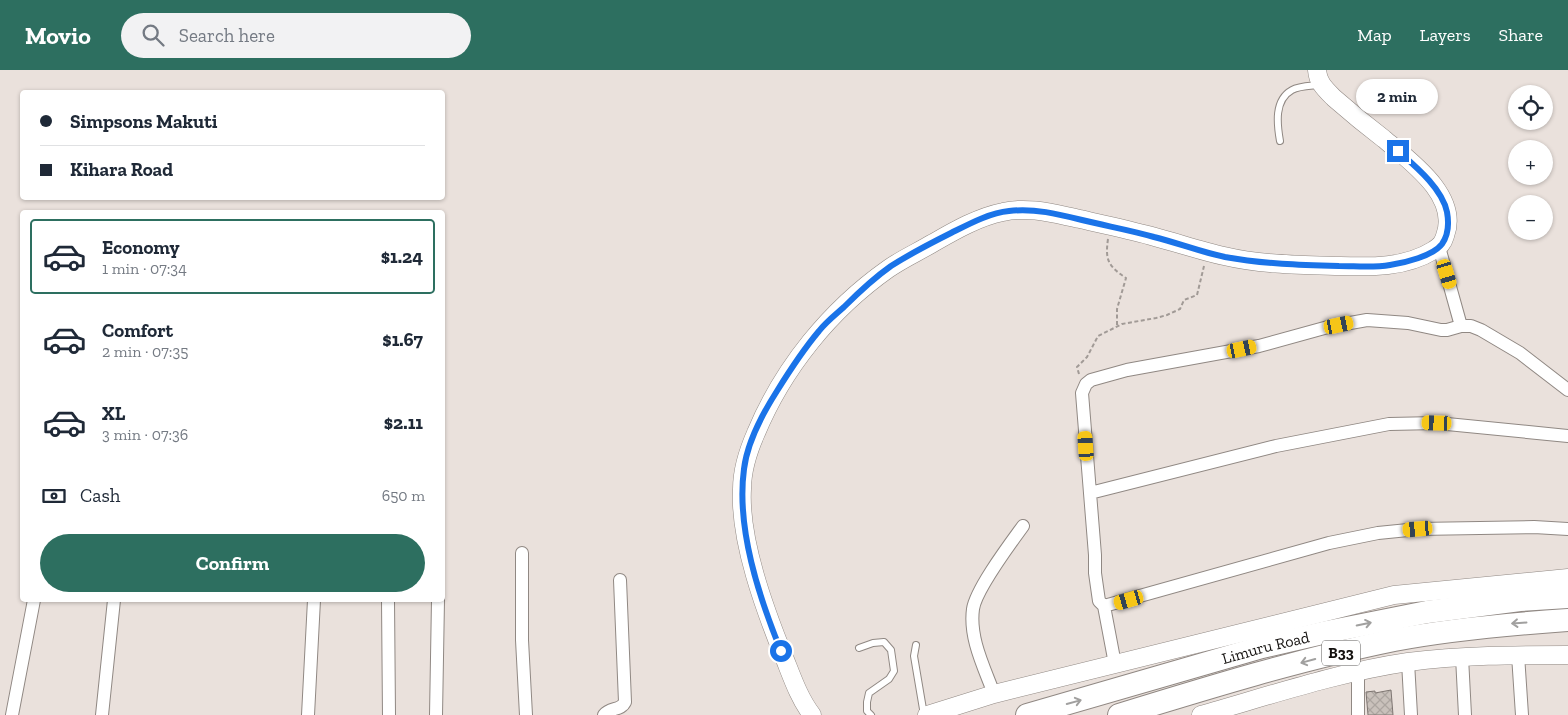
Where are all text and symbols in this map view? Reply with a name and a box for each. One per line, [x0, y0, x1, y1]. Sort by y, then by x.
search box [121, 13, 471, 58]
text: Movio [25, 21, 91, 50]
icon: search [139, 21, 167, 49]
text: Search here [179, 24, 275, 47]
text: Map [1357, 24, 1392, 46]
text: Layers [1420, 24, 1471, 46]
text: Share [1499, 24, 1543, 46]
callout: 2 min [1357, 78, 1439, 114]
map controls [1508, 85, 1553, 240]
button: locate [1508, 85, 1553, 130]
text: 2 min [1377, 87, 1417, 106]
text: Simpsons Makuti [70, 110, 217, 133]
route end [1387, 140, 1409, 162]
button: + [1508, 140, 1553, 185]
text: Kihara Road [70, 158, 173, 181]
button: − [1508, 195, 1553, 240]
icon: car [42, 234, 87, 279]
text: Economy [102, 236, 180, 259]
text: $1.24 [381, 245, 423, 268]
car [1435, 257, 1458, 291]
text: 1 min · 07:34 [102, 259, 187, 278]
car [1322, 315, 1355, 335]
icon: car [42, 317, 87, 362]
text: Comfort [102, 319, 173, 342]
text: $1.67 [382, 328, 423, 351]
car [1225, 339, 1258, 359]
text: 2 min · 07:35 [102, 342, 188, 361]
icon: car [42, 400, 87, 445]
text: XL [102, 402, 125, 425]
text: $2.11 [384, 411, 423, 434]
car [1421, 415, 1452, 431]
text: 3 min · 07:36 [102, 425, 188, 444]
car [1077, 431, 1094, 461]
icon: cash [40, 482, 68, 510]
text: Cash [80, 484, 120, 507]
text: 650 m [382, 486, 425, 505]
car [1402, 520, 1433, 538]
button: Confirm [40, 534, 425, 592]
car [1112, 589, 1145, 611]
one-way arrow [1356, 619, 1372, 628]
one-way arrow [1512, 619, 1528, 628]
street label: Limuru Road [1219, 627, 1311, 668]
route start [770, 640, 792, 662]
road number: B33 [1322, 640, 1360, 666]
one-way arrow [1300, 656, 1316, 666]
one-way arrow [1065, 697, 1081, 706]

